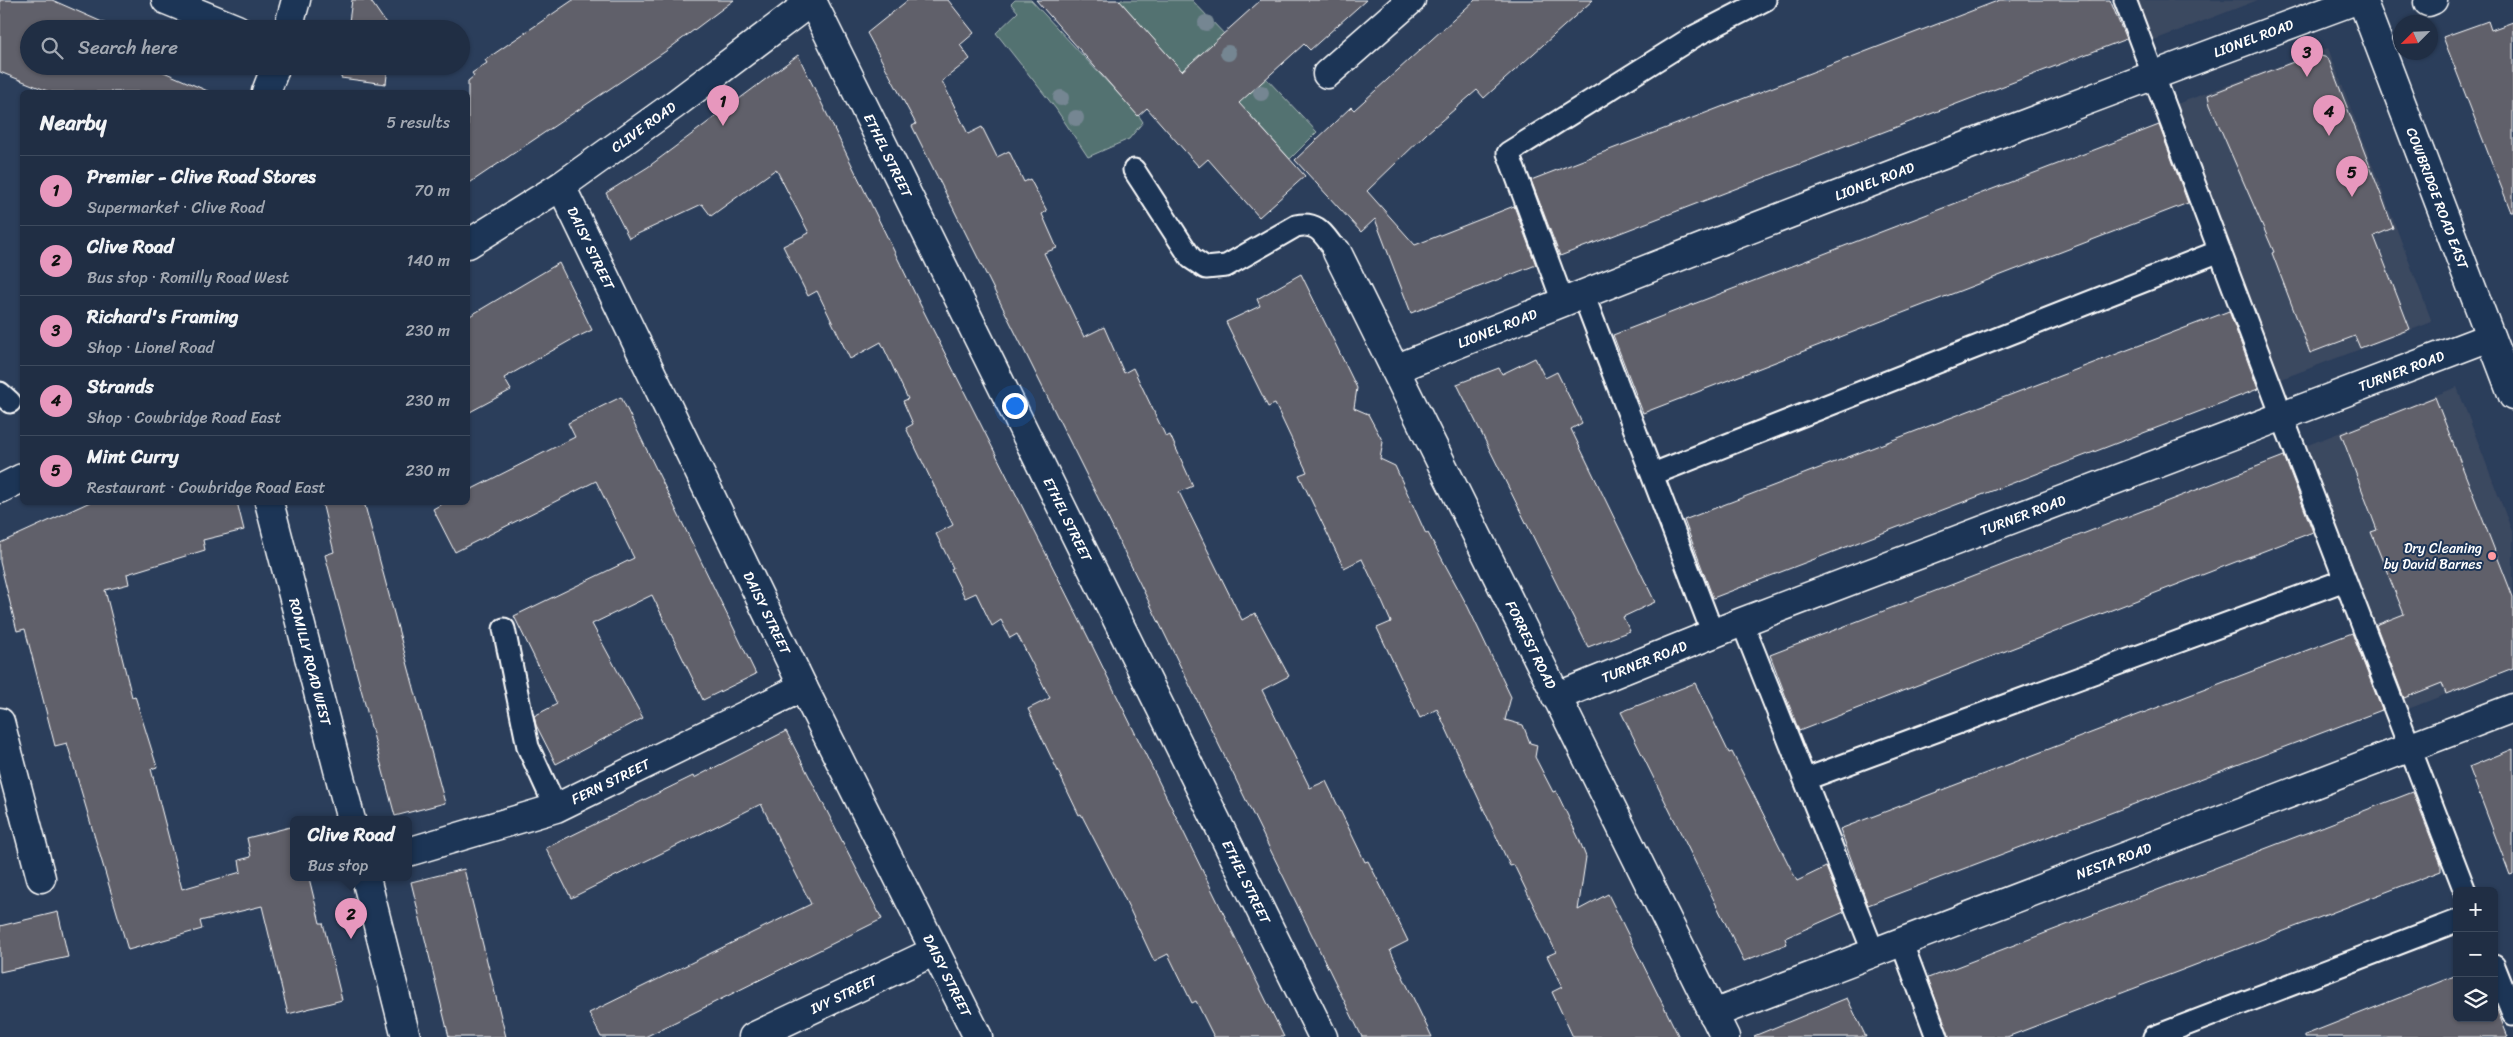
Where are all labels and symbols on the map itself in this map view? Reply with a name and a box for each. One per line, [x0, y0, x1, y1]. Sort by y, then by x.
street label: LIONEL ROAD [2210, 12, 2298, 64]
north arrow [2393, 15, 2438, 60]
pin: 3 [2291, 36, 2323, 77]
pin: 1 [707, 85, 739, 126]
street label: CLIVE ROAD [605, 94, 682, 159]
pin: 4 [2313, 95, 2345, 136]
street label: ETHEL STREET [857, 109, 920, 203]
street label: COWBRIDGE ROAD EAST [2399, 124, 2476, 274]
street label: LIONEL ROAD [1831, 154, 1919, 208]
pin: 5 [2336, 156, 2368, 197]
street label: DAISY STREET [560, 202, 622, 295]
street label: LIONEL ROAD [1454, 301, 1541, 355]
street label: TURNER ROAD [2354, 343, 2449, 399]
your location [1002, 393, 1028, 419]
street label: ETHEL STREET [1036, 473, 1100, 567]
street label: TURNER ROAD [1976, 487, 2070, 543]
place label: Dry Cleaning by David Barnes [2384, 536, 2483, 577]
marker: Dry Cleaning by David Barnes [2486, 550, 2498, 562]
street label: DAISY STREET [736, 567, 799, 660]
street label: ROMILLY ROAD WEST [282, 595, 339, 729]
street label: FORREST ROAD [1499, 596, 1564, 694]
street label: TURNER ROAD [1597, 633, 1691, 690]
street label: FERN STREET [567, 751, 655, 811]
street label: ETHEL STREET [1215, 835, 1278, 929]
street label: NESTA ROAD [2072, 835, 2156, 887]
pin: 2 [335, 898, 367, 939]
street label: DAISY STREET [916, 930, 979, 1022]
street label: IVY STREET [805, 967, 882, 1021]

